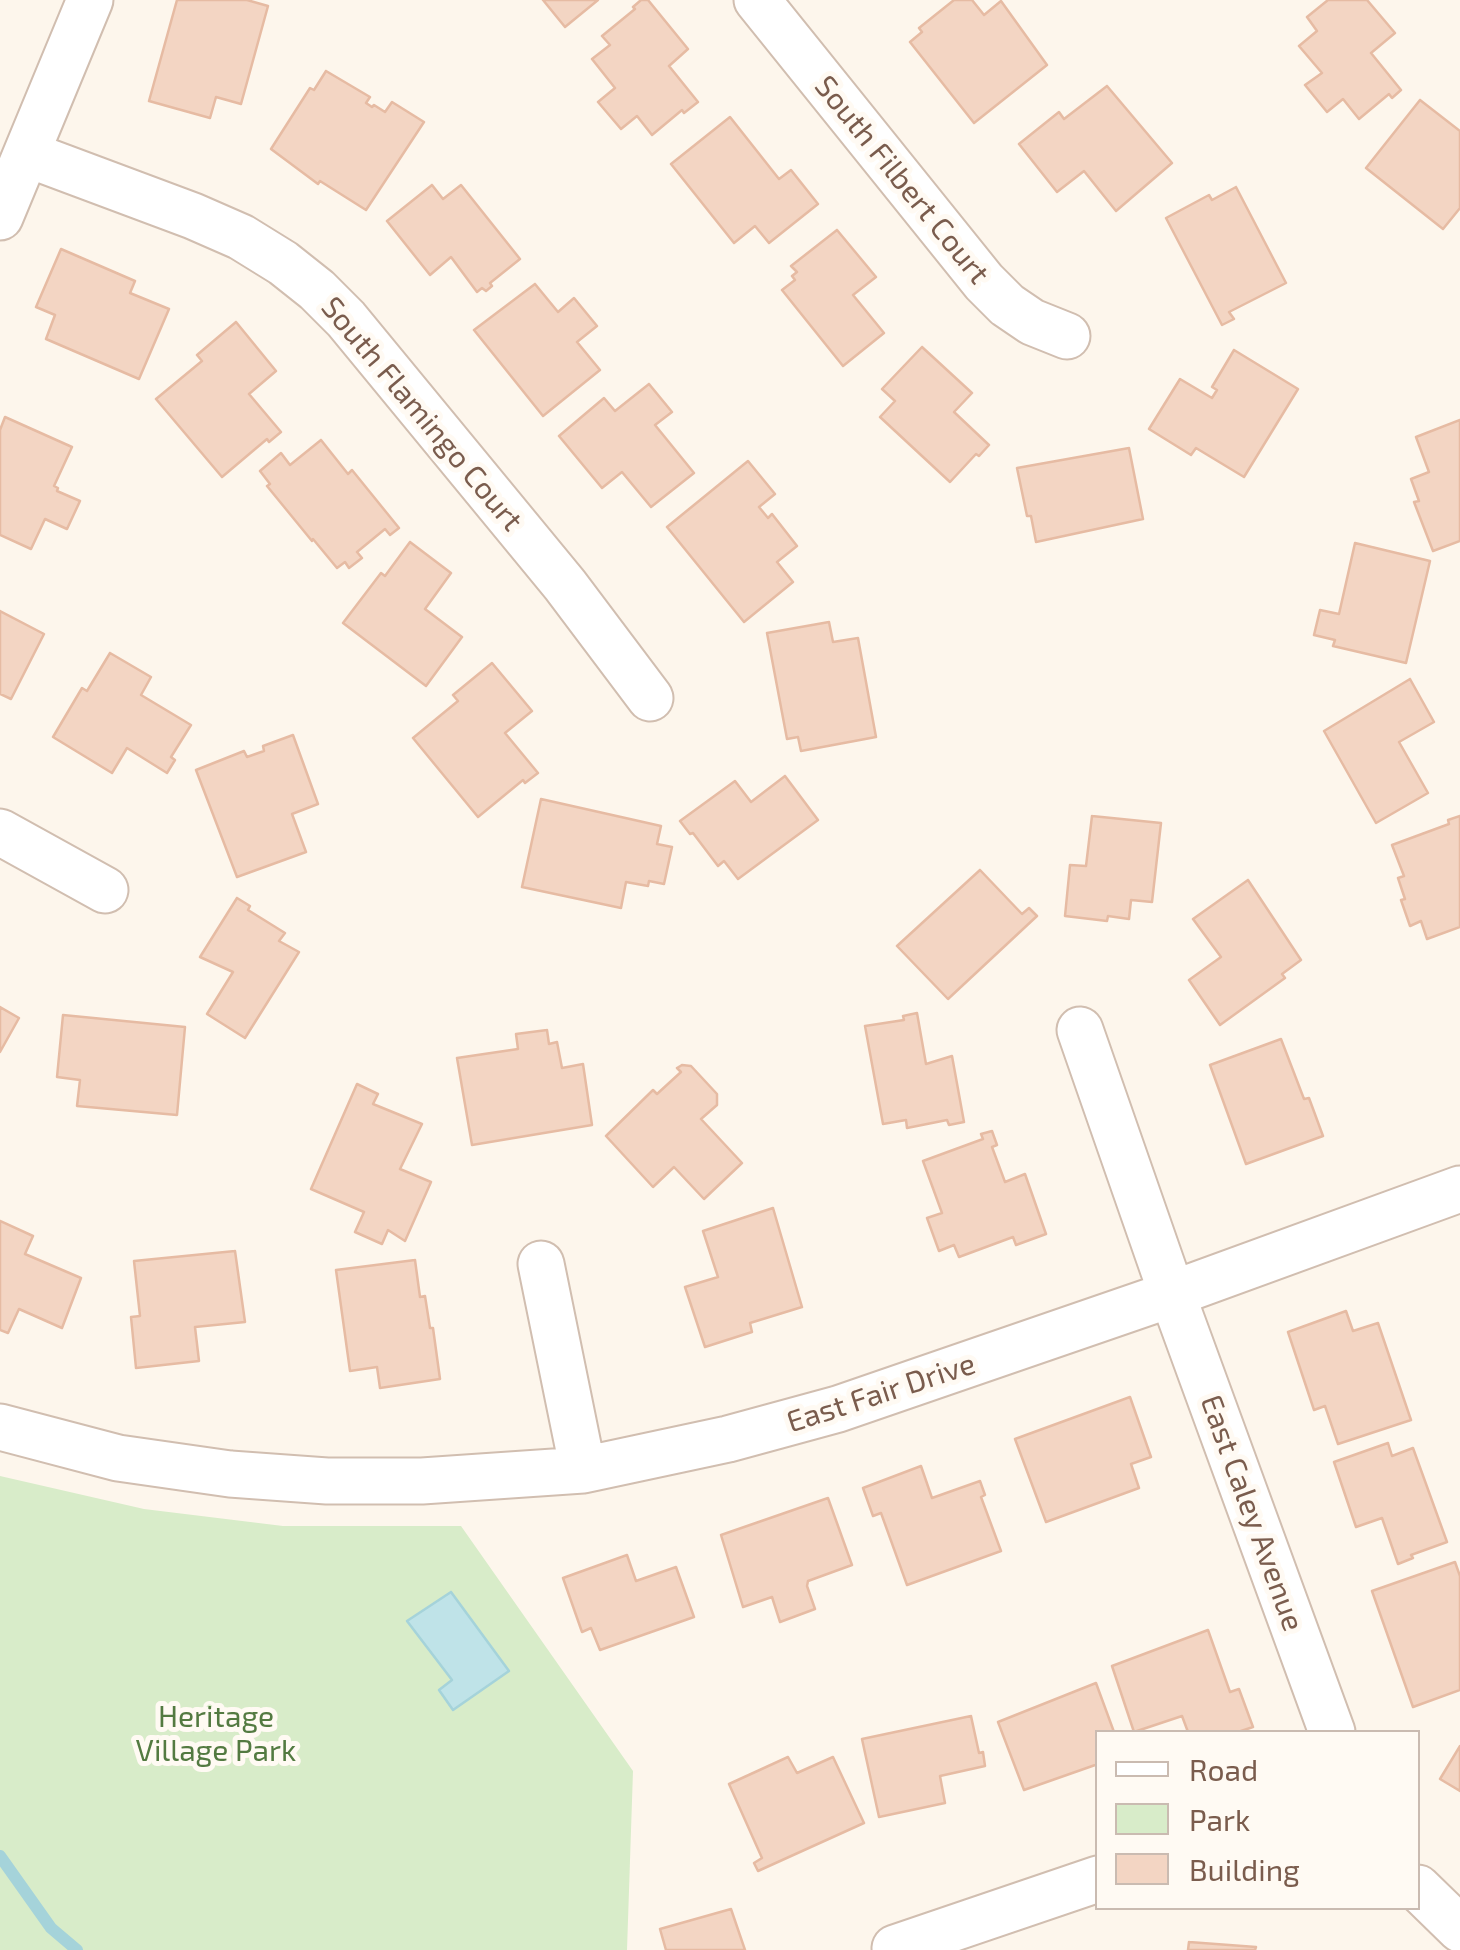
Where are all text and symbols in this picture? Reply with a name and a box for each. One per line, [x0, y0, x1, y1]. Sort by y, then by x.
street label: South Filbert Court [807, 69, 997, 291]
street label: South Flamingo Court [314, 290, 530, 538]
street label: East Fair Drive [782, 1346, 980, 1440]
street label: East Caley Avenue [1193, 1390, 1311, 1636]
park label: Heritage Village Park [136, 1699, 296, 1770]
legend [1095, 1730, 1420, 1910]
text: Road [1189, 1751, 1258, 1787]
text: Park [1189, 1801, 1250, 1837]
text: Building [1189, 1851, 1300, 1887]

